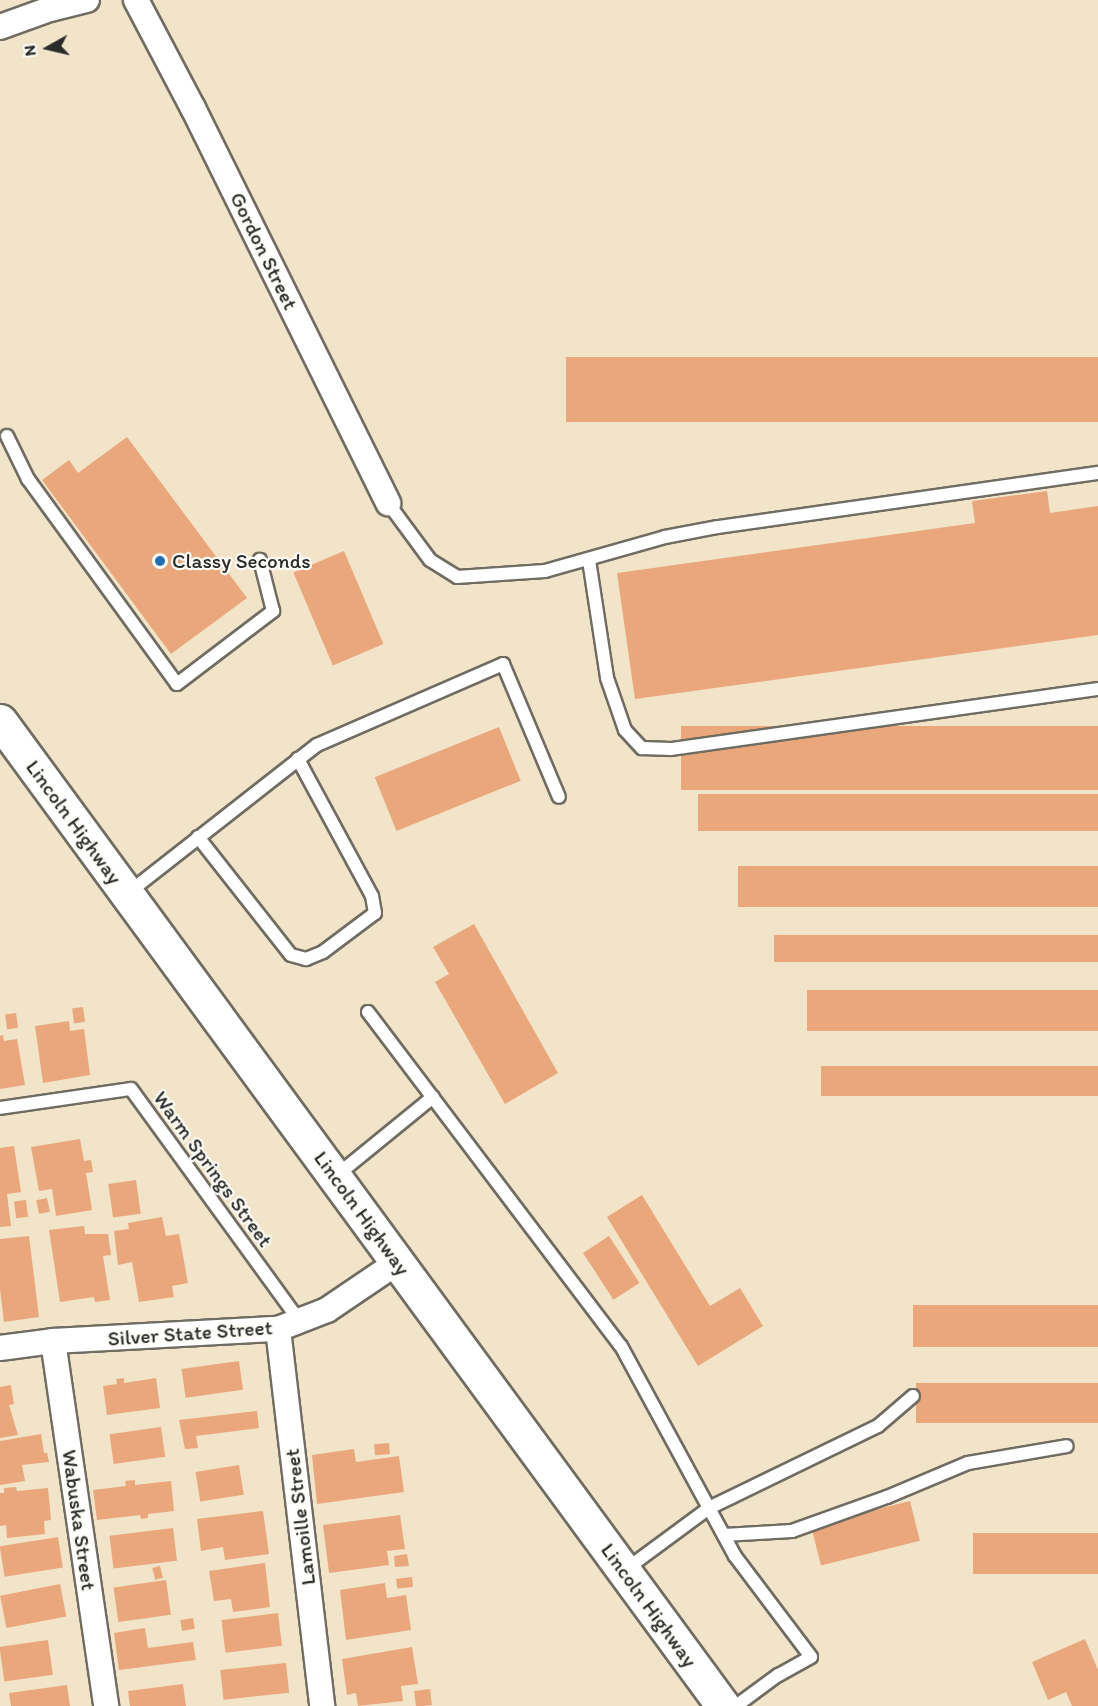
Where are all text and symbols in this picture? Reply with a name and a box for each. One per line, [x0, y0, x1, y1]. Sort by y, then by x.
north arrow [18, 18, 78, 78]
text: N [20, 44, 40, 57]
street label: Gordon Street [225, 188, 303, 314]
place label: Classy Seconds [172, 548, 310, 574]
marker: Classy Seconds [153, 554, 167, 568]
street label: Lincoln Highway [21, 755, 127, 889]
street label: Warm Springs Street [148, 1086, 278, 1252]
street label: Lincoln Highway [309, 1146, 415, 1280]
street label: Silver State Street [107, 1315, 273, 1351]
street label: Lamoille Street [279, 1447, 321, 1587]
street label: Wabuska Street [57, 1448, 101, 1592]
street label: Lincoln Highway [596, 1538, 702, 1672]

